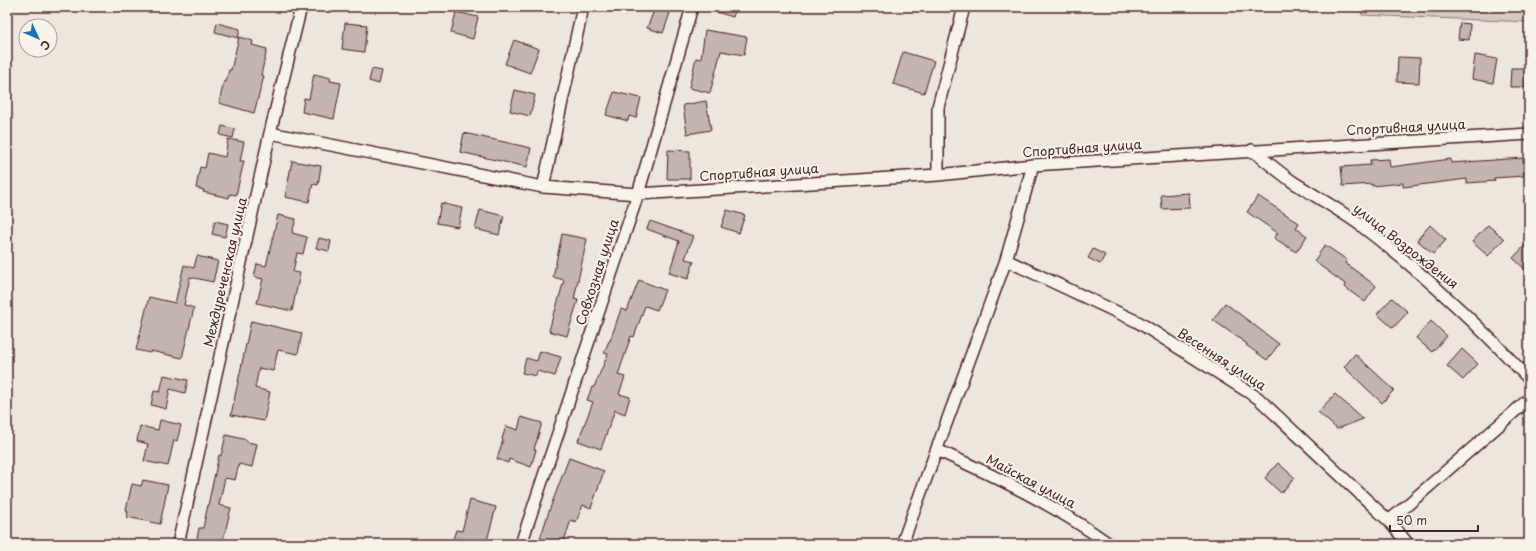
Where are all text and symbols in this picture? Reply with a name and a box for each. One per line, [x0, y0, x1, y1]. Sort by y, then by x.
north arrow [18, 18, 58, 58]
text: С [37, 36, 55, 54]
street label: Спортивная улица [1346, 114, 1467, 139]
street label: Спортивная улица [1022, 134, 1143, 161]
street label: Спортивная улица [699, 158, 820, 185]
street label: Междуреченская улица [198, 194, 251, 349]
street label: улица Возрождения [1350, 199, 1463, 293]
street label: Совхозная улица [570, 215, 623, 328]
street label: Весенняя улица [1174, 323, 1271, 395]
street label: Майская улица [983, 449, 1080, 513]
scale bar [1390, 507, 1478, 533]
text: 50 m [1396, 511, 1427, 529]

